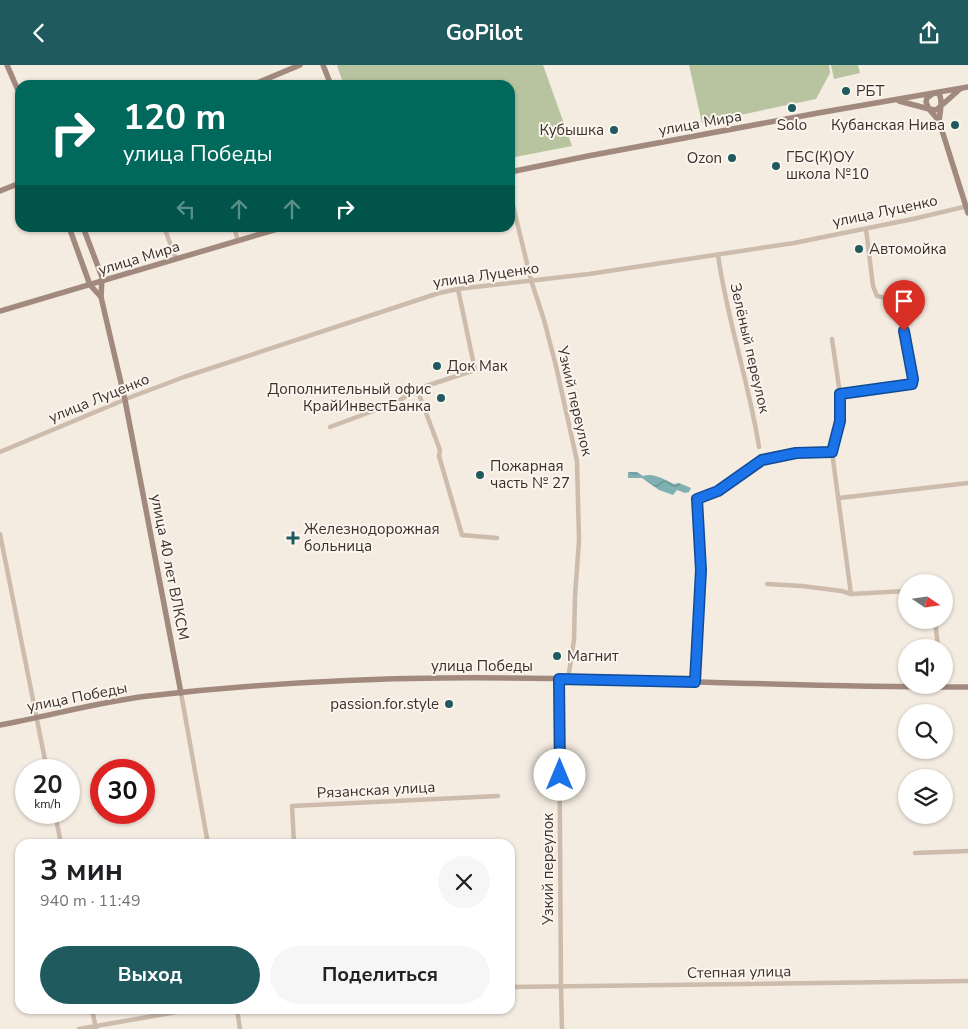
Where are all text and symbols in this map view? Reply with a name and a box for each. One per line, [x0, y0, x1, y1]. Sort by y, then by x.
text: GoPilot [446, 18, 522, 48]
icon: back [25, 19, 53, 47]
icon: share [915, 19, 943, 47]
place label: РБТ [856, 81, 884, 101]
marker: РБТ [840, 85, 852, 97]
text: 120 m [123, 94, 226, 141]
icon: right [40, 100, 105, 165]
marker: Solo [786, 102, 798, 114]
street label: улица Мира [657, 106, 743, 140]
place label: Solo [777, 115, 807, 135]
place label: Кубанская Нива [831, 115, 945, 135]
marker: Кубанская Нива [949, 119, 961, 131]
place label: Кубышка [539, 120, 604, 140]
marker: Кубышка [608, 124, 620, 136]
text: улица Победы [123, 139, 273, 169]
place label: ГБС(К)ОУ школа №10 [786, 147, 869, 184]
place label: Ozon [687, 148, 722, 168]
marker: Ozon [726, 152, 738, 164]
marker: ГБС(К)ОУ школа №10 [770, 160, 782, 172]
street label: улица Луценко [831, 190, 939, 232]
icon: left [172, 195, 200, 223]
icon: ahead [225, 195, 253, 223]
icon: ahead [278, 195, 306, 223]
icon: right [331, 195, 359, 223]
street label: улица Мира [96, 236, 182, 280]
place label: Автомойка [869, 239, 947, 259]
marker: Автомойка [853, 243, 865, 255]
street label: улица Луценко [432, 258, 540, 292]
pin [883, 280, 925, 331]
street label: Зелёный переулок [725, 281, 775, 415]
icon: arrive [890, 287, 918, 315]
street label: Узкий переулок [552, 343, 597, 458]
place label: Док Мак [447, 356, 508, 376]
marker: Док Мак [431, 360, 443, 372]
street label: улица Луценко [46, 369, 152, 427]
place label: Дополнительный офис КрайИнвестБанка [267, 379, 431, 416]
marker: Дополнительный офис КрайИнвестБанка [435, 392, 447, 404]
place label: Пожарная часть № 27 [490, 456, 570, 493]
marker: Пожарная часть № 27 [474, 469, 486, 481]
street label: улица 40 лет ВЛКСМ [146, 492, 194, 642]
place label: Железнодорожная больница [304, 519, 440, 556]
marker: Железнодорожная больница [286, 531, 300, 545]
north arrow [898, 574, 952, 629]
map controls [898, 574, 953, 824]
button: sound [898, 639, 953, 694]
place label: Магнит [567, 646, 619, 666]
marker: Магнит [551, 650, 563, 662]
street label: улица Победы [431, 656, 533, 676]
street label: улица Победы [25, 677, 129, 717]
place label: passion.for.style [330, 694, 439, 714]
marker: passion.for.style [443, 698, 455, 710]
button: search [898, 704, 953, 759]
position arrow [533, 748, 585, 800]
speed limit sign: 30 [90, 759, 155, 824]
text: 20 [32, 768, 63, 802]
button: layers [898, 769, 953, 824]
street label: Рязанская улица [316, 777, 436, 803]
text: km/h [34, 796, 61, 812]
street label: Узкий переулок [538, 813, 558, 926]
text: 3 мин [40, 850, 123, 891]
button: close [438, 856, 490, 908]
text: 940 m · 11:49 [40, 890, 141, 912]
button: Выход [40, 946, 260, 1004]
button: Поделиться [270, 946, 490, 1004]
street label: Степная улица [687, 961, 791, 983]

